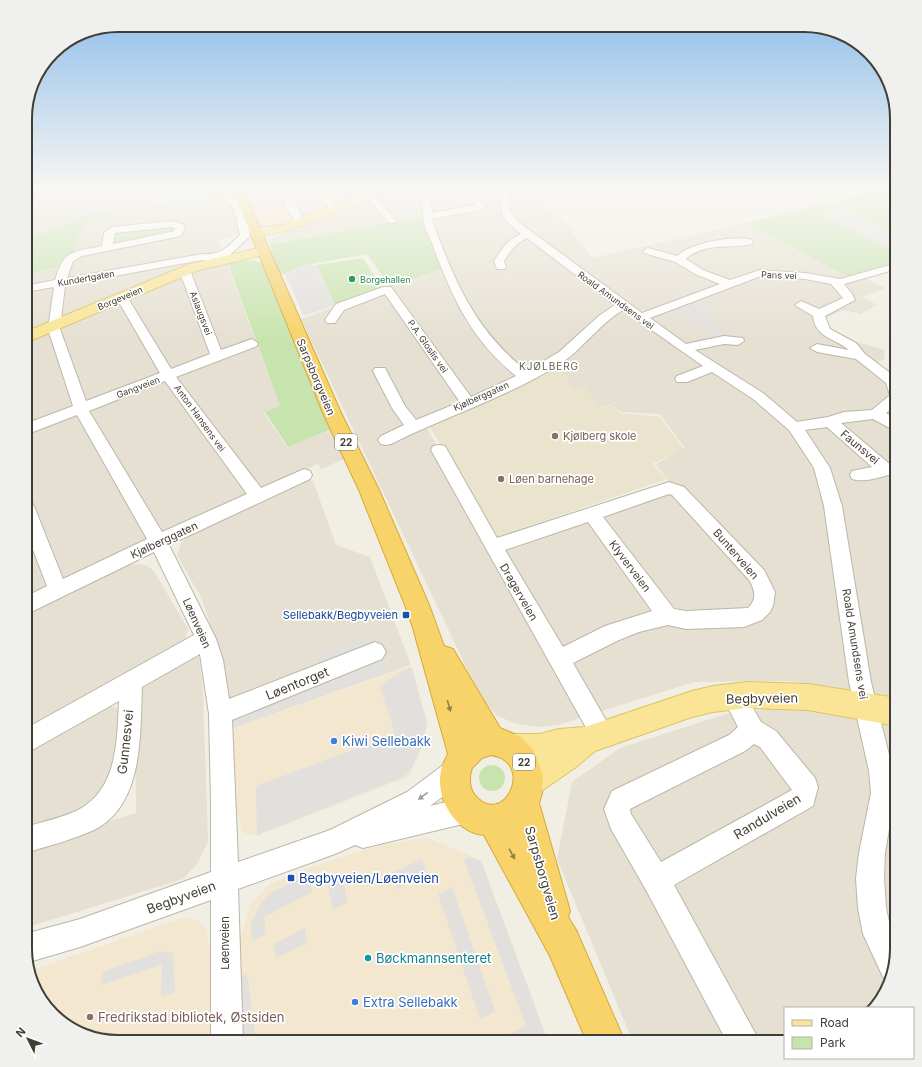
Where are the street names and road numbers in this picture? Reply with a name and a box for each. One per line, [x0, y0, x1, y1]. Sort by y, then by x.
street label: Kundertgaten [57, 268, 115, 288]
street label: Roald Amundsens vei [576, 269, 656, 331]
street label: Pans vei [761, 269, 797, 281]
street label: Borgeveien [96, 284, 144, 312]
street label: Aslaugsvei [188, 290, 214, 336]
street label: P.A. Gloslis vei [406, 317, 450, 375]
street label: Sarpsborgveien [294, 336, 338, 418]
street label: Gangveien [115, 374, 161, 400]
street label: Kjølberggaten [452, 379, 510, 413]
street label: Anton Hansens vei [172, 383, 228, 453]
street label: Faunsvei [838, 427, 882, 467]
road number: 22 [335, 434, 357, 450]
street label: Kjølberggaten [128, 518, 200, 562]
street label: Bunterveien [710, 526, 762, 582]
street label: Klyverveien [606, 537, 654, 595]
street label: Dragerveien [497, 561, 541, 623]
street label: Roald Amundsens vei [839, 588, 871, 700]
street label: Løenveien [180, 596, 214, 650]
street label: Løentorget [263, 663, 331, 703]
street label: Begbyveien [726, 689, 798, 707]
street label: Gunnesvei [114, 709, 136, 775]
road number: 22 [513, 754, 535, 770]
street label: Randulveien [731, 790, 803, 842]
street label: Sarpsborgveien [522, 824, 564, 922]
street label: Begbyveien [144, 877, 218, 917]
street label: Løenveien [218, 916, 232, 970]

